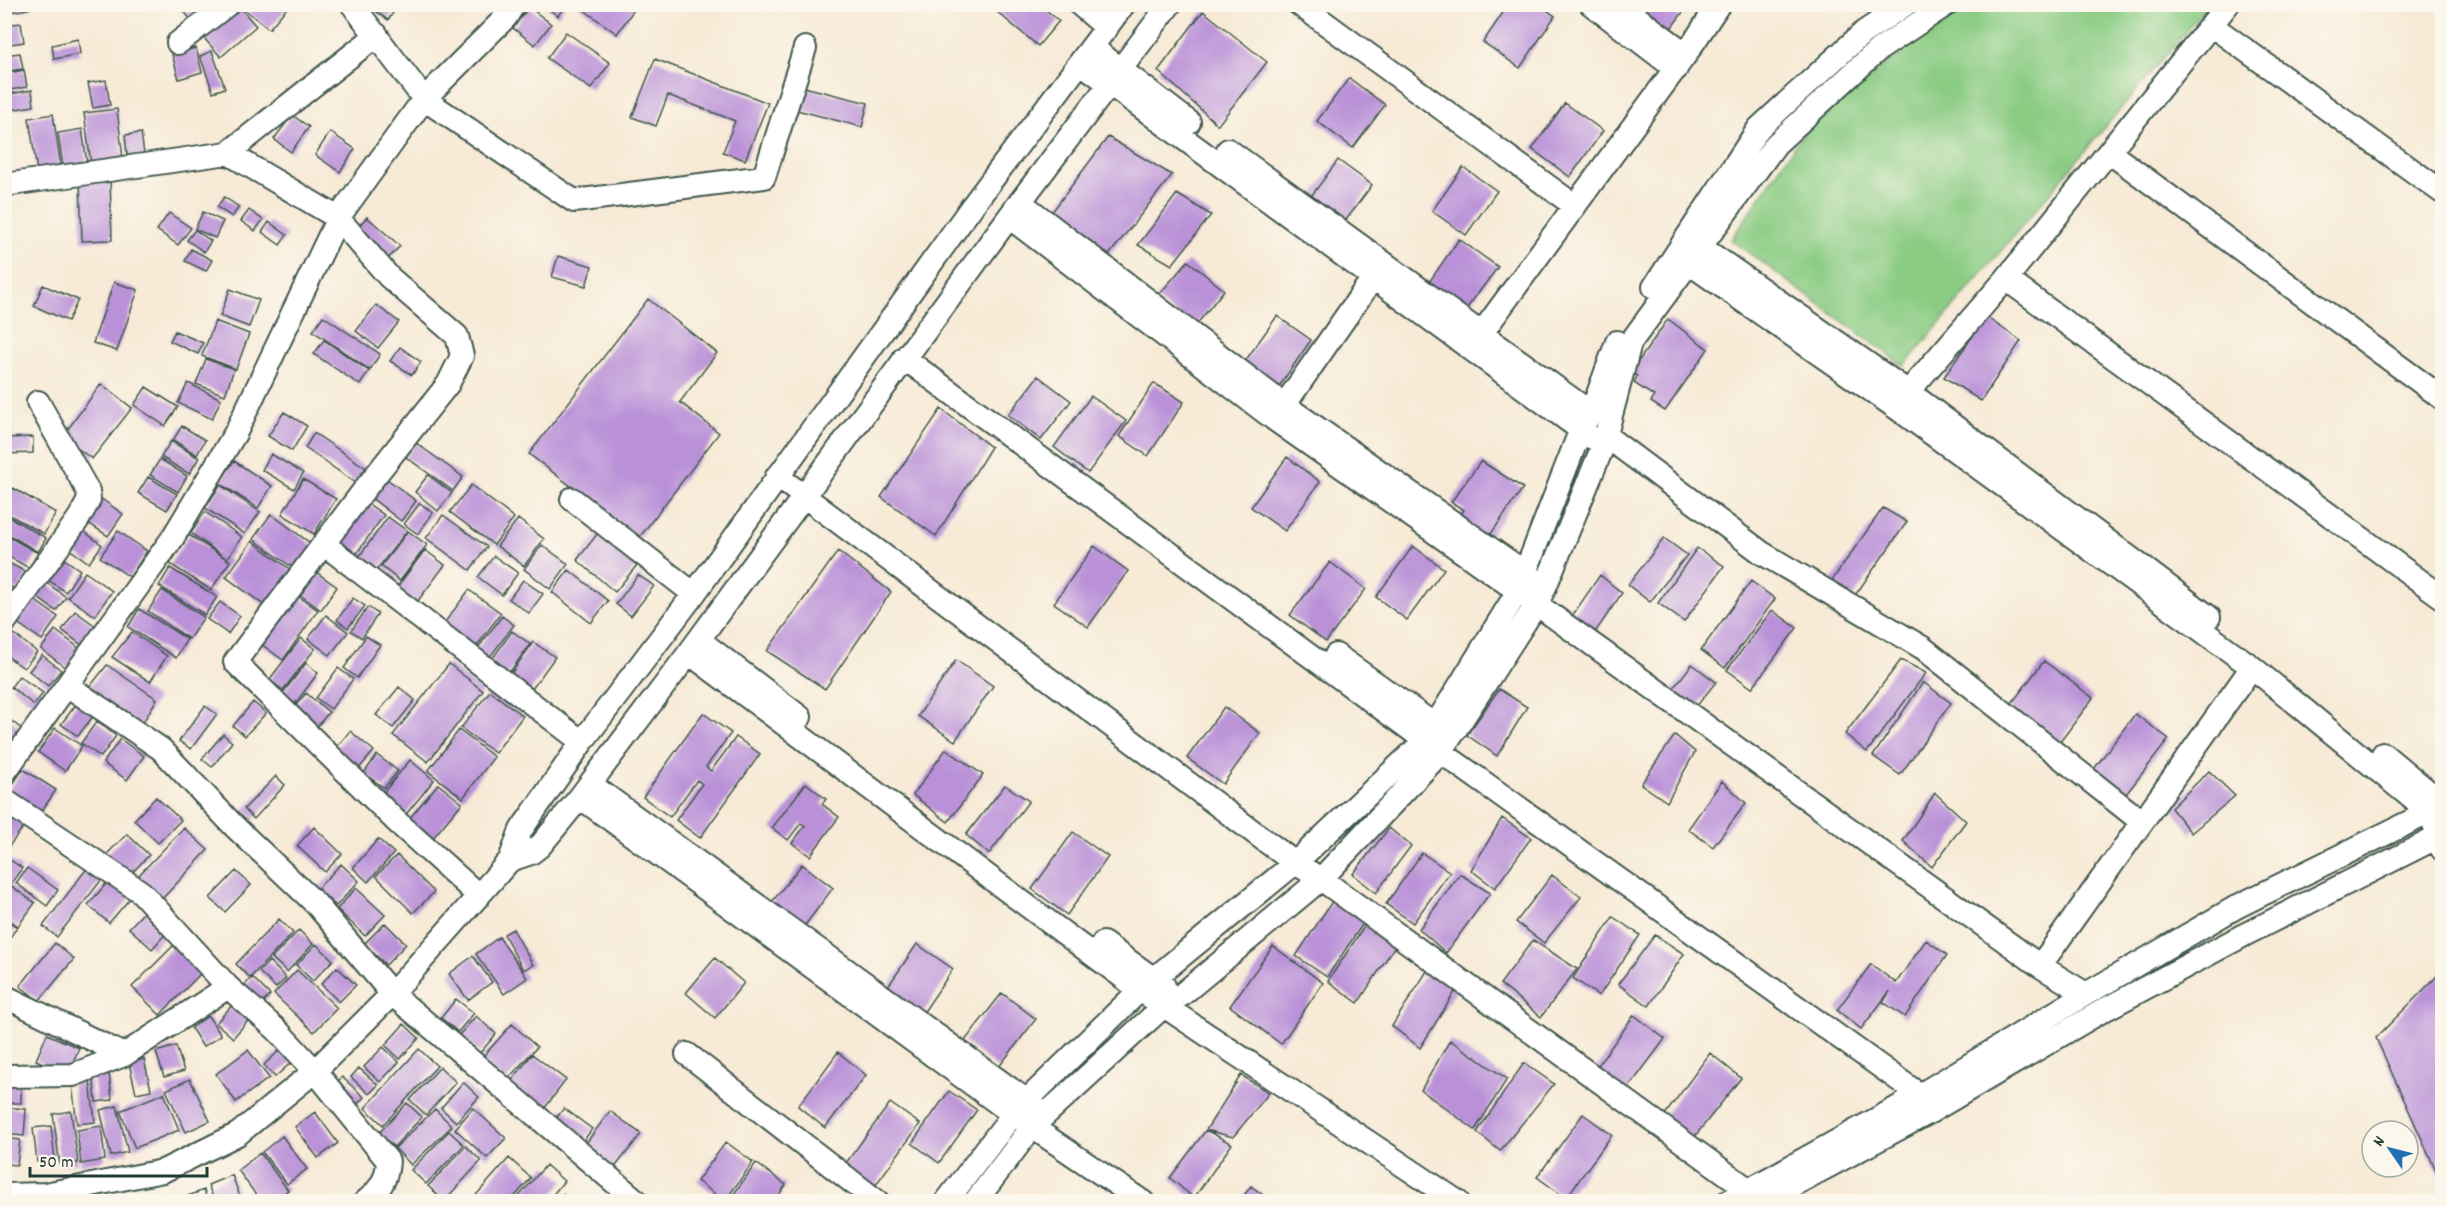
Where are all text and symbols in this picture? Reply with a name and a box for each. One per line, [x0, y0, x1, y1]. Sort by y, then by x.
north arrow [2360, 1119, 2420, 1179]
text: N [2368, 1132, 2392, 1152]
scale bar [30, 1140, 207, 1178]
text: 50 m [39, 1151, 74, 1176]

